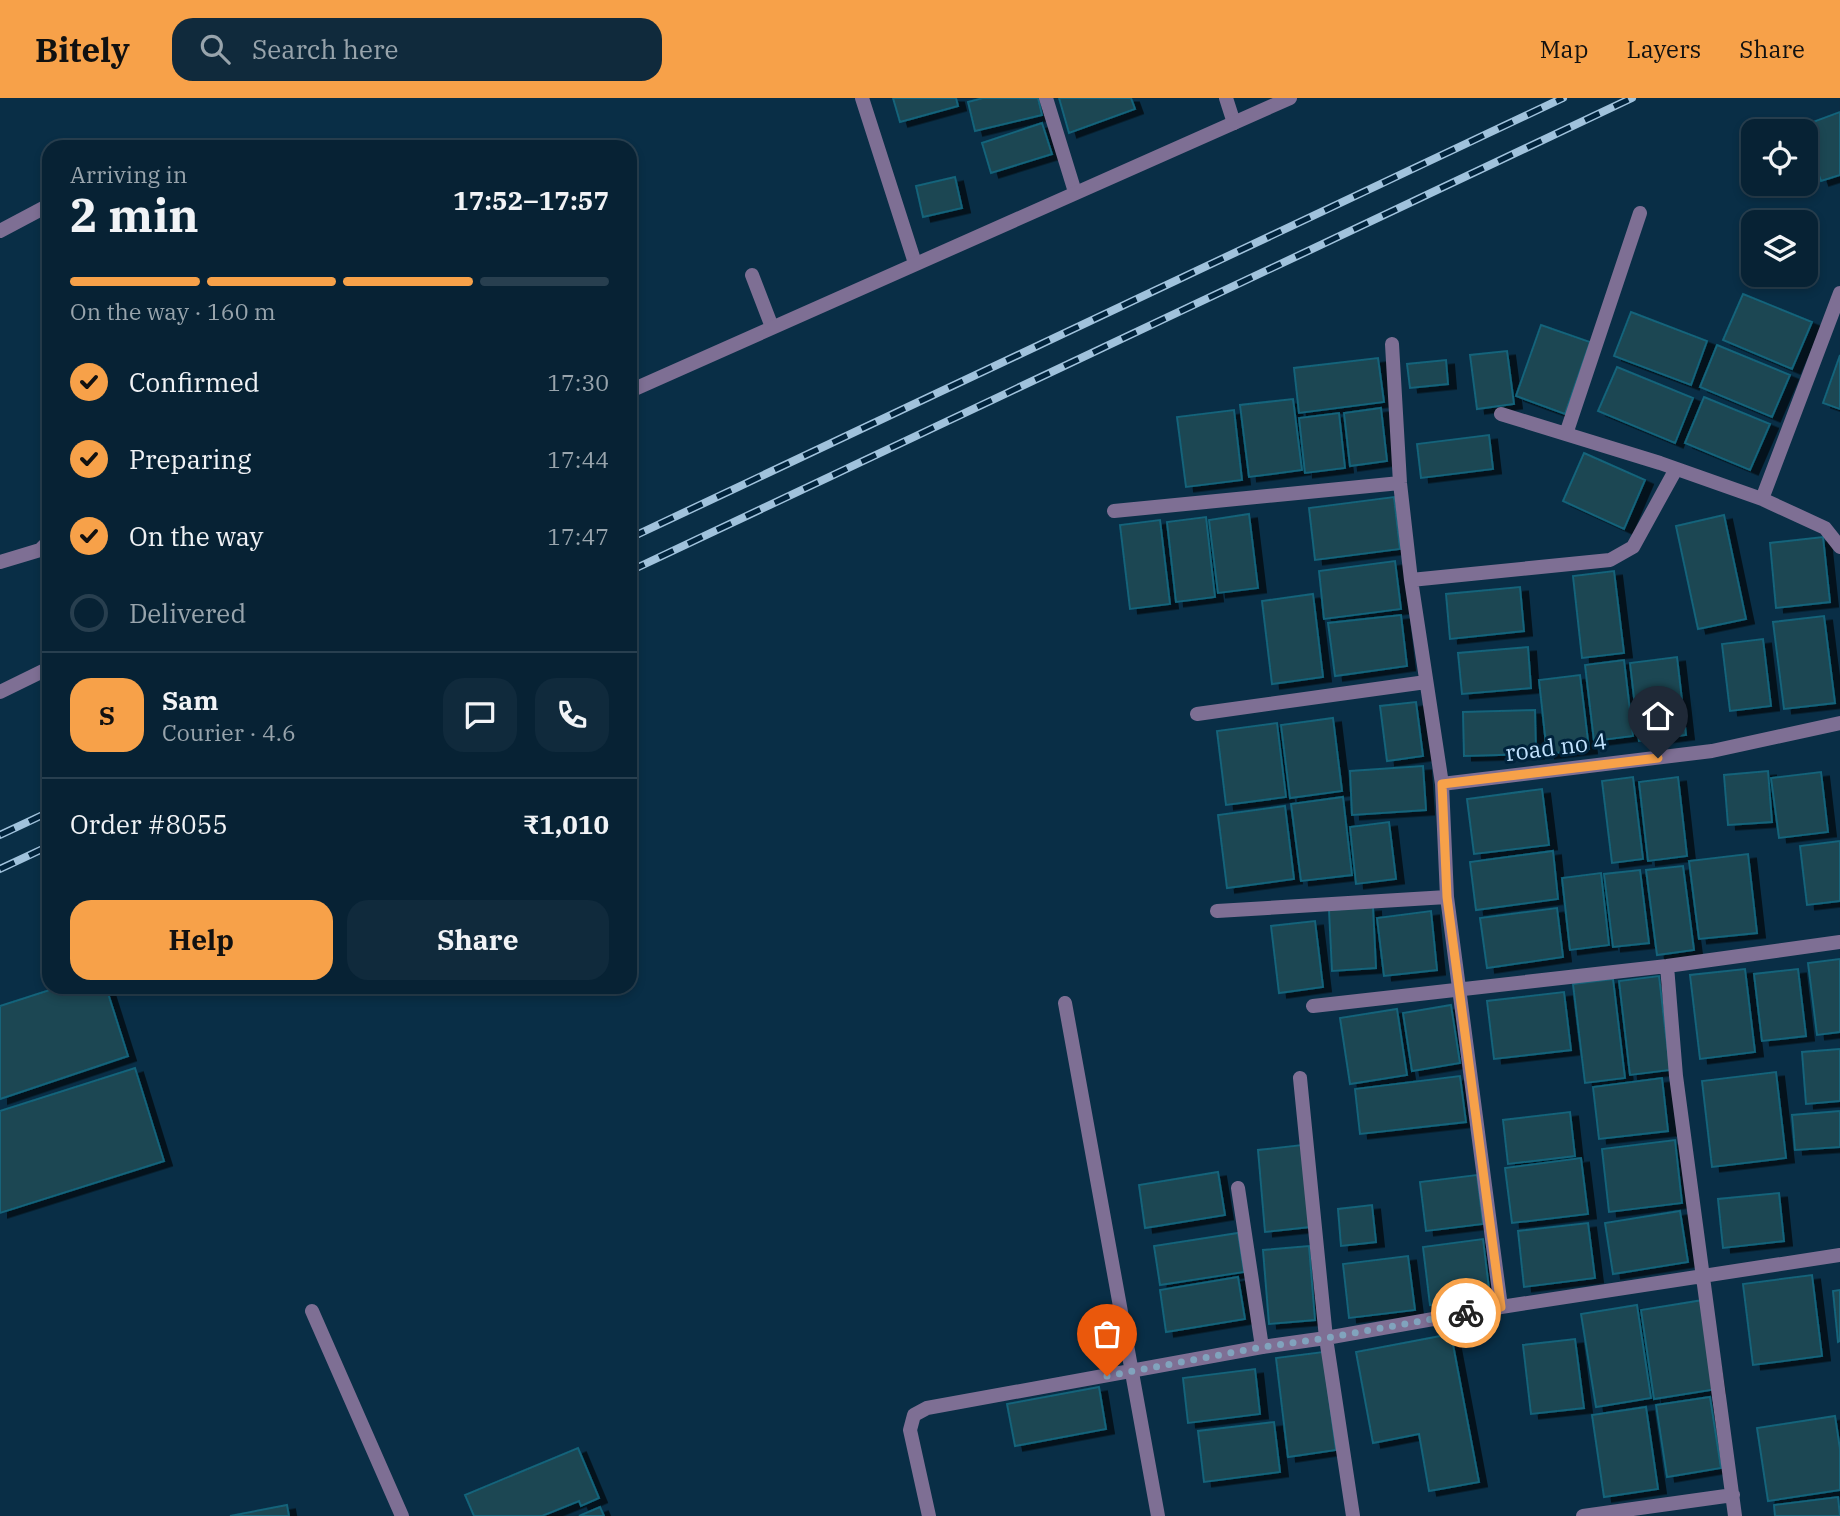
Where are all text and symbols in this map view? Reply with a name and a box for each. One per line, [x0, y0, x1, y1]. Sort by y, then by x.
search box [172, 18, 662, 81]
text: Bitely [35, 28, 130, 71]
icon: search [196, 30, 234, 68]
text: Search here [252, 32, 398, 66]
text: Map [1540, 33, 1588, 65]
text: Layers [1626, 33, 1701, 65]
text: Share [1739, 33, 1805, 65]
map controls [1741, 119, 1818, 287]
button: locate [1741, 119, 1818, 196]
text: Arriving in [70, 159, 187, 189]
text: 17:52–17:57 [453, 183, 609, 217]
text: 2 min [70, 185, 199, 245]
button: layers [1741, 210, 1818, 287]
text: On the way · 160 m [70, 296, 276, 326]
icon: check [70, 363, 108, 401]
text: Confirmed [129, 365, 260, 399]
text: 17:30 [547, 367, 609, 397]
icon: check [70, 440, 108, 478]
text: Preparing [129, 442, 251, 476]
text: 17:44 [547, 444, 609, 474]
icon: check [70, 517, 108, 555]
text: On the way [129, 519, 263, 553]
text: 17:47 [547, 521, 609, 551]
text: Delivered [129, 596, 246, 630]
button: chat [443, 678, 517, 752]
button: phone [535, 678, 609, 752]
text: Sam [162, 683, 218, 717]
pin [1628, 686, 1688, 758]
icon: home [1639, 697, 1677, 735]
text: S [99, 698, 115, 732]
text: Courier · 4.6 [162, 717, 296, 747]
street label: road no 4 [1503, 725, 1608, 767]
text: Order #8055 [70, 807, 228, 841]
text: ₹1,010 [523, 807, 609, 841]
button: Help [70, 900, 333, 980]
button: Share [347, 900, 609, 980]
courier [1431, 1278, 1501, 1348]
icon: bike [1447, 1294, 1485, 1332]
pin [1077, 1304, 1137, 1376]
icon: bag [1088, 1315, 1126, 1353]

